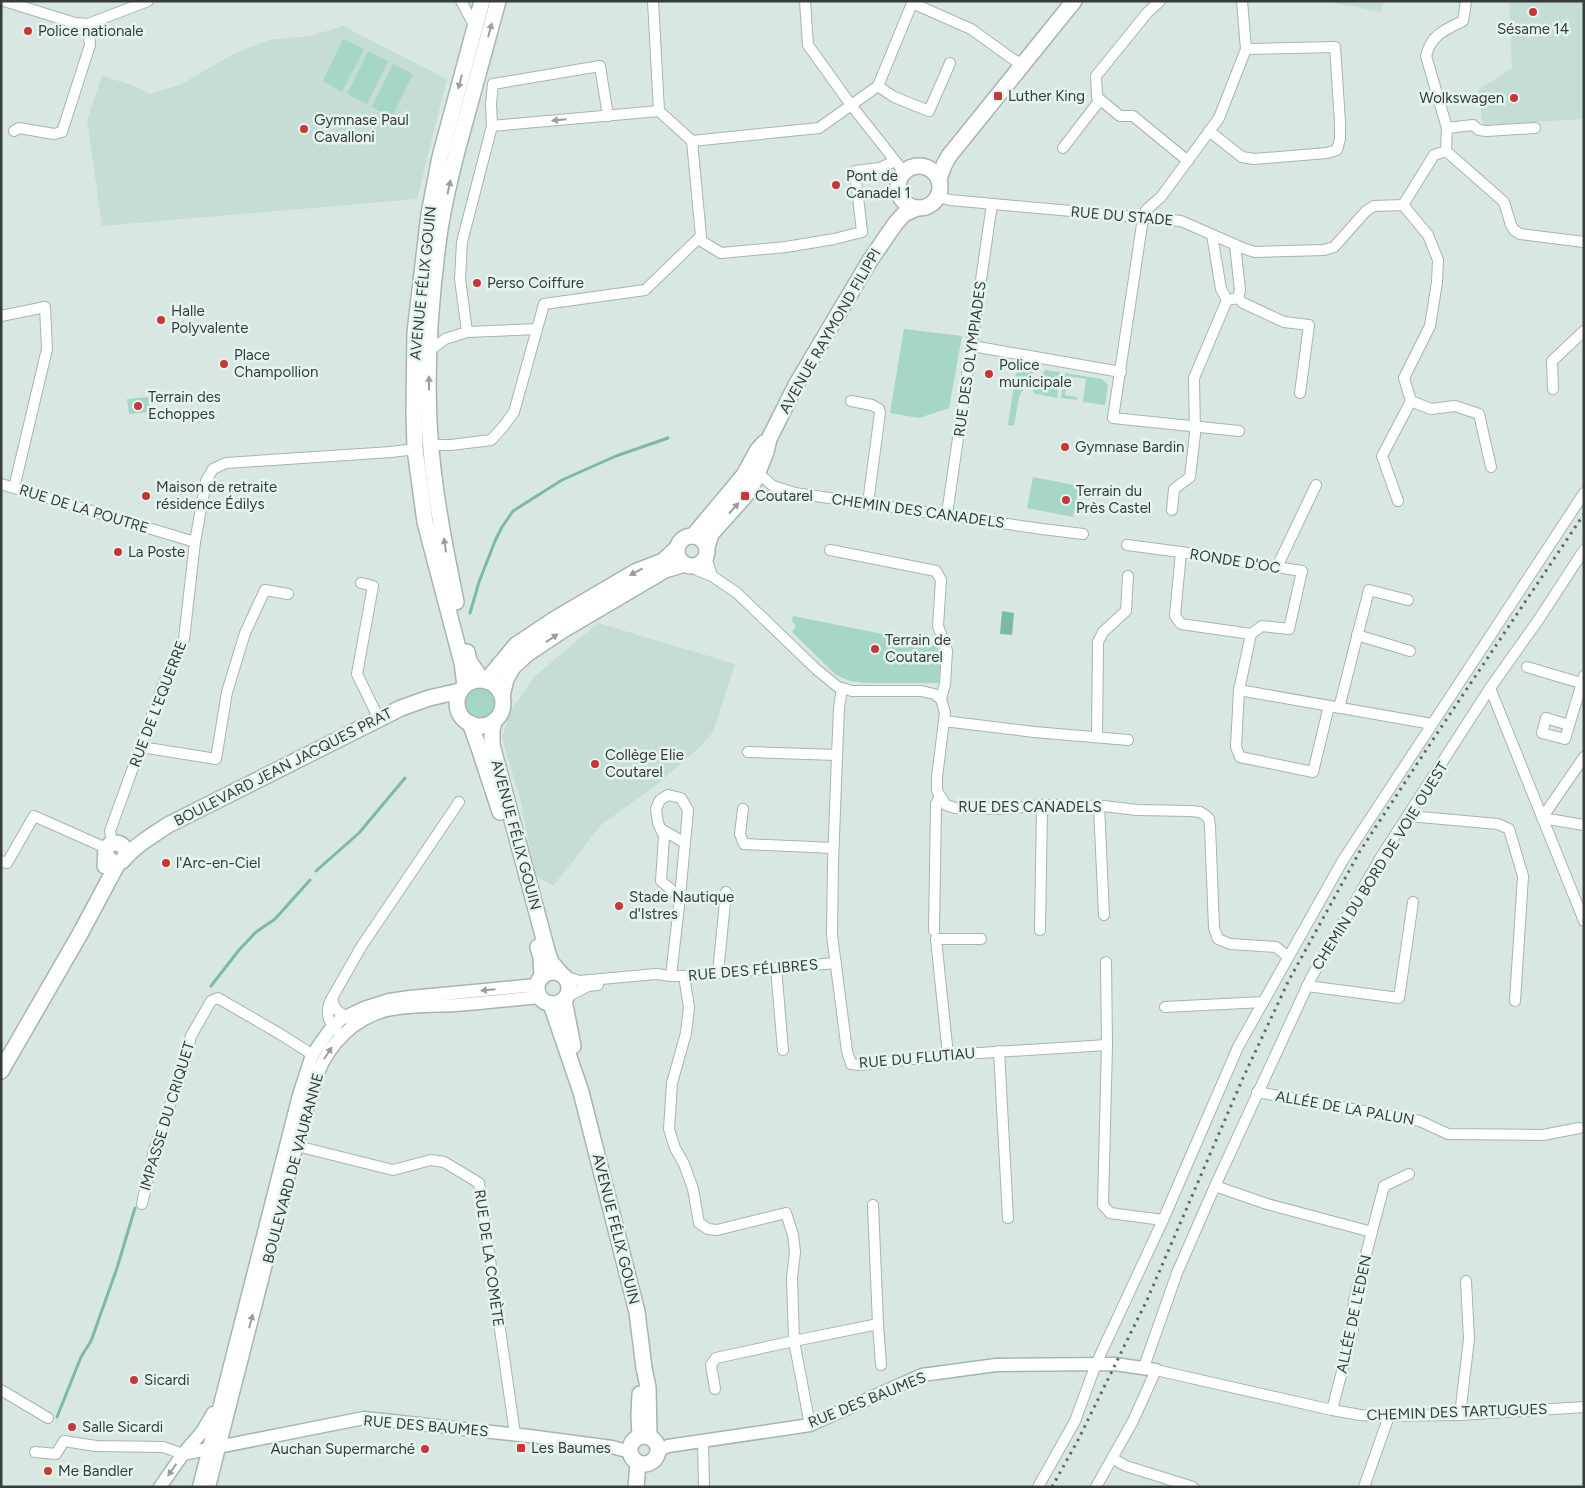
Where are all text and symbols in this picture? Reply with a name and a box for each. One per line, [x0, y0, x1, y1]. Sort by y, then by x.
marker: Sésame 14 [1527, 6, 1539, 18]
place label: Sésame 14 [1497, 20, 1569, 38]
place label: Police nationale [38, 22, 143, 40]
one-way arrow [486, 23, 494, 38]
marker: Police nationale [22, 25, 34, 37]
one-way arrow [456, 75, 464, 90]
place label: Luther King [1008, 87, 1085, 105]
place label: Wolkswagen [1419, 89, 1504, 107]
marker: Luther King [992, 90, 1004, 102]
marker: Wolkswagen [1508, 92, 1520, 104]
place label: Gymnase Paul Cavalloni [314, 111, 409, 146]
one-way arrow [551, 116, 567, 124]
marker: Gymnase Paul Cavalloni [298, 123, 310, 135]
place label: Pont de Canadel 1 [846, 167, 911, 202]
marker: Pont de Canadel 1 [830, 179, 842, 191]
one-way arrow [445, 180, 453, 195]
street label: RUE DU STADE [1070, 203, 1174, 229]
street label: AVENUE FÉLIX GOUIN [406, 205, 440, 361]
street label: AVENUE RAYMOND FILIPPI [775, 245, 885, 417]
place label: Perso Coiffure [487, 274, 584, 292]
marker: Perso Coiffure [471, 277, 483, 289]
street label: RUE DES OLYMPIADES [950, 280, 990, 438]
place label: Halle Polyvalente [171, 302, 248, 337]
marker: Halle Polyvalente [155, 314, 167, 326]
place label: Place Champollion [234, 346, 318, 381]
place label: Police municipale [999, 356, 1072, 391]
marker: Place Champollion [218, 358, 230, 370]
marker: Police municipale [983, 368, 995, 380]
one-way arrow [425, 375, 433, 391]
place label: Terrain des Echoppes [148, 388, 221, 423]
marker: Terrain des Echoppes [132, 400, 144, 412]
place label: Gymnase Bardin [1075, 438, 1185, 456]
marker: Gymnase Bardin [1059, 441, 1071, 453]
place label: Maison de retraite résidence Édilys [156, 478, 277, 513]
street label: RUE DE LA POUTRE [17, 481, 151, 537]
place label: Terrain du Près Castel [1076, 482, 1151, 517]
place label: Coutarel [755, 487, 813, 505]
marker: Maison de retraite résidence Édilys [140, 490, 152, 502]
marker: Coutarel [739, 490, 751, 502]
street label: CHEMIN DES CANADELS [831, 490, 1005, 532]
marker: Terrain du Près Castel [1060, 494, 1072, 506]
one-way arrow [728, 502, 740, 514]
one-way arrow [441, 536, 449, 552]
place label: La Poste [128, 543, 185, 561]
street label: RONDE D'OC [1188, 545, 1282, 577]
marker: La Poste [112, 546, 124, 558]
one-way arrow [628, 568, 643, 576]
place label: Terrain de Coutarel [885, 631, 951, 666]
one-way arrow [545, 633, 558, 643]
street label: RUE DE L'EQUERRE [126, 638, 190, 770]
marker: Terrain de Coutarel [869, 643, 881, 655]
street label: BOULEVARD JEAN JACQUES PRAT [171, 704, 396, 830]
place label: Collège Elie Coutarel [605, 746, 684, 781]
street label: AVENUE FÉLIX GOUIN [487, 758, 545, 912]
marker: Collège Elie Coutarel [589, 758, 601, 770]
street label: CHEMIN DU BORD DE VOIE OUEST [1308, 758, 1452, 973]
street label: RUE DES CANADELS [958, 798, 1102, 816]
place label: l'Arc-en-Ciel [176, 854, 261, 872]
marker: l'Arc-en-Ciel [160, 857, 172, 869]
place label: Stade Nautique d'Istres [629, 888, 734, 923]
marker: Stade Nautique d'Istres [613, 900, 625, 912]
street label: RUE DES FÉLIBRES [687, 955, 819, 985]
one-way arrow [480, 987, 496, 995]
street label: IMPASSE DU CRIQUET [136, 1039, 198, 1193]
street label: RUE DU FLUTIAU [858, 1044, 976, 1072]
one-way arrow [323, 1047, 332, 1060]
street label: BOULEVARD DE VAURANNE [259, 1071, 327, 1265]
street label: ALLÉE DE LA PALUN [1274, 1087, 1416, 1129]
street label: AVENUE FÉLIX GOUIN [589, 1152, 643, 1306]
street label: RUE DE LA COMÈTE [470, 1188, 508, 1328]
street label: ALLÉE DE L'EDEN [1333, 1253, 1375, 1375]
one-way arrow [247, 1314, 255, 1329]
street label: RUE DES BAUMES [805, 1368, 929, 1432]
place label: Sicardi [144, 1371, 190, 1389]
marker: Sicardi [128, 1374, 140, 1386]
street label: CHEMIN DES TARTUGUES [1366, 1400, 1548, 1424]
street label: RUE DES BAUMES [363, 1412, 489, 1440]
place label: Salle Sicardi [82, 1418, 163, 1436]
marker: Salle Sicardi [66, 1421, 78, 1433]
place label: Les Baumes [531, 1439, 611, 1457]
place label: Auchan Supermarché [270, 1440, 415, 1458]
marker: Les Baumes [515, 1442, 527, 1454]
marker: Auchan Supermarché [419, 1443, 431, 1455]
place label: Me Bandler [58, 1462, 133, 1480]
one-way arrow [167, 1464, 177, 1477]
marker: Me Bandler [42, 1465, 54, 1477]

